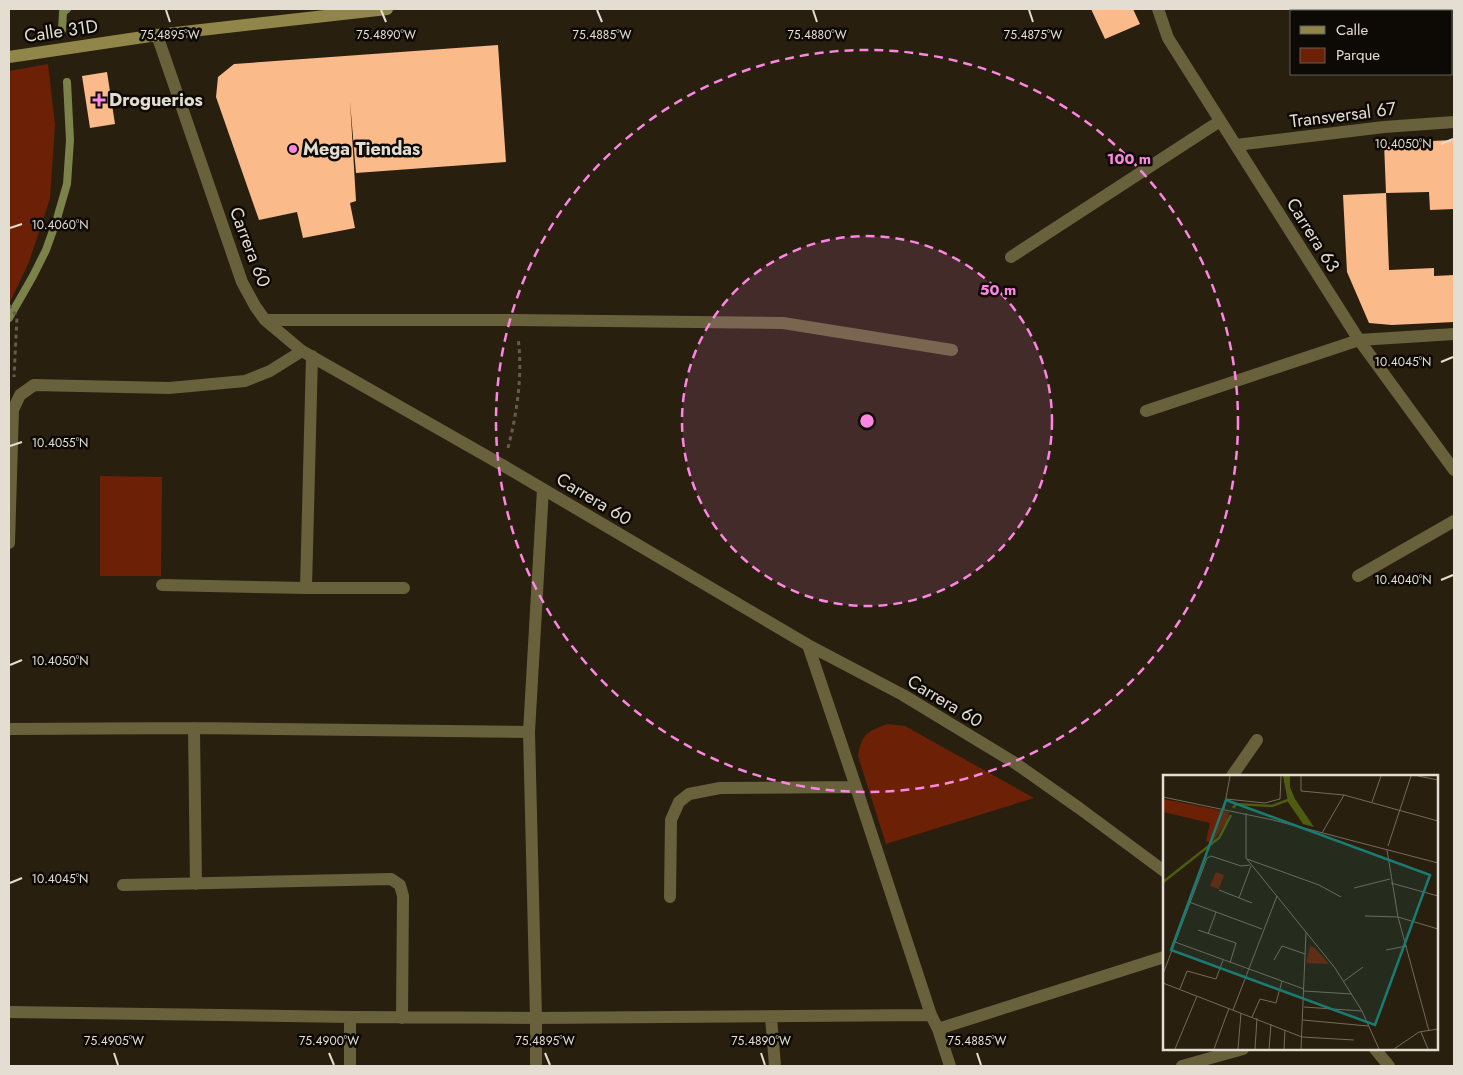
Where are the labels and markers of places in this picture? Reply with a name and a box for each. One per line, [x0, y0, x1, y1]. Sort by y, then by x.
place label: Droguerios [109, 87, 203, 113]
marker: Droguerios [93, 94, 105, 106]
place label: Mega Tiendas [303, 136, 420, 162]
marker: Mega Tiendas [287, 143, 299, 155]
centre of rings [858, 412, 876, 430]

